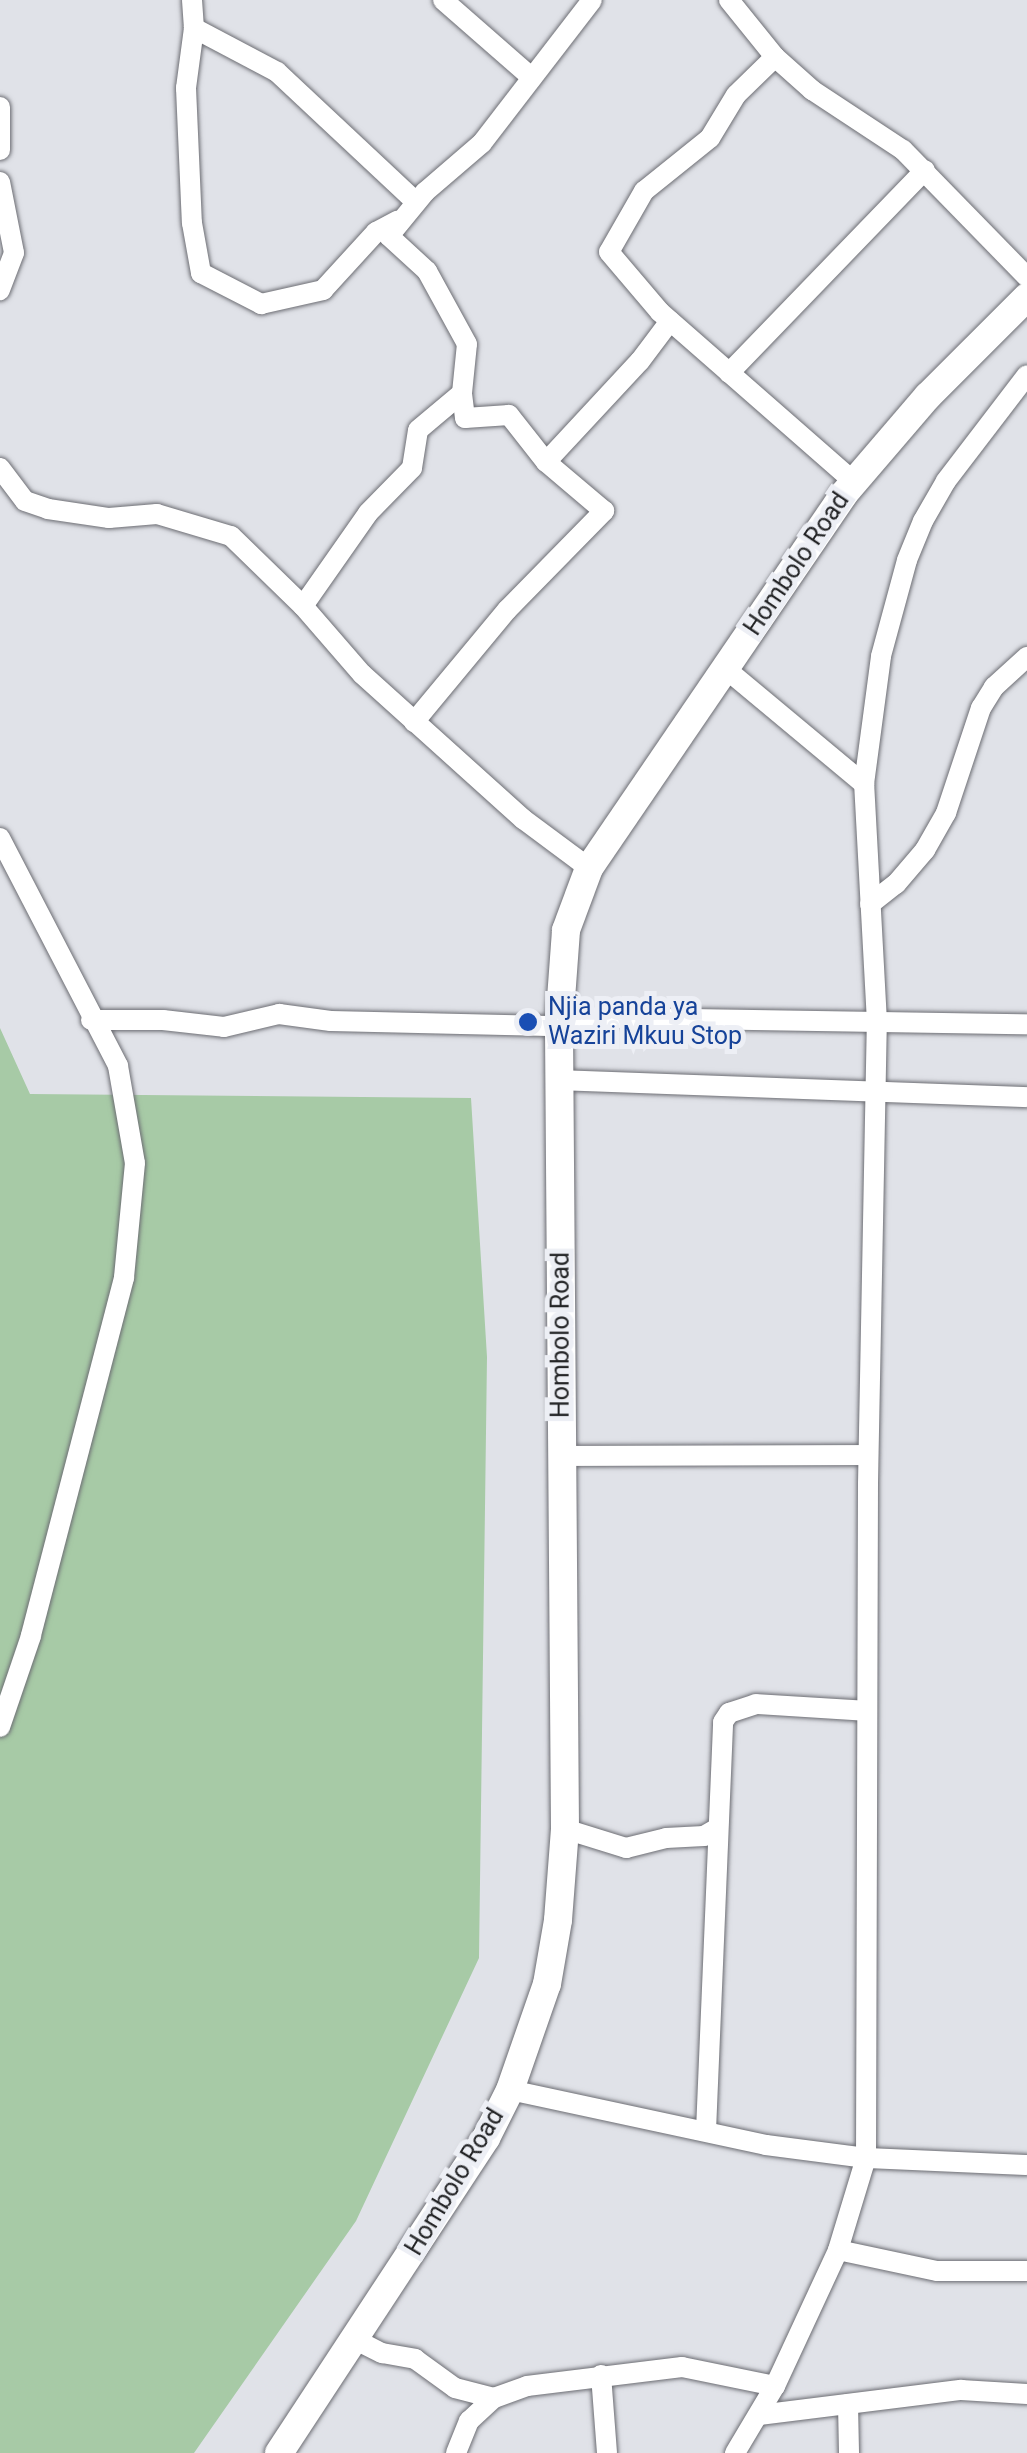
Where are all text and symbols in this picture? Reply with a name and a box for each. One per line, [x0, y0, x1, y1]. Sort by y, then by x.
street label: Hombolo Road [738, 487, 856, 641]
place label: Njia panda ya Waziri Mkuu Stop [548, 993, 742, 1052]
marker: Njia panda ya Waziri Mkuu Stop [517, 1011, 539, 1033]
street label: Hombolo Road [546, 1252, 576, 1418]
street label: Hombolo Road [399, 2103, 511, 2261]

